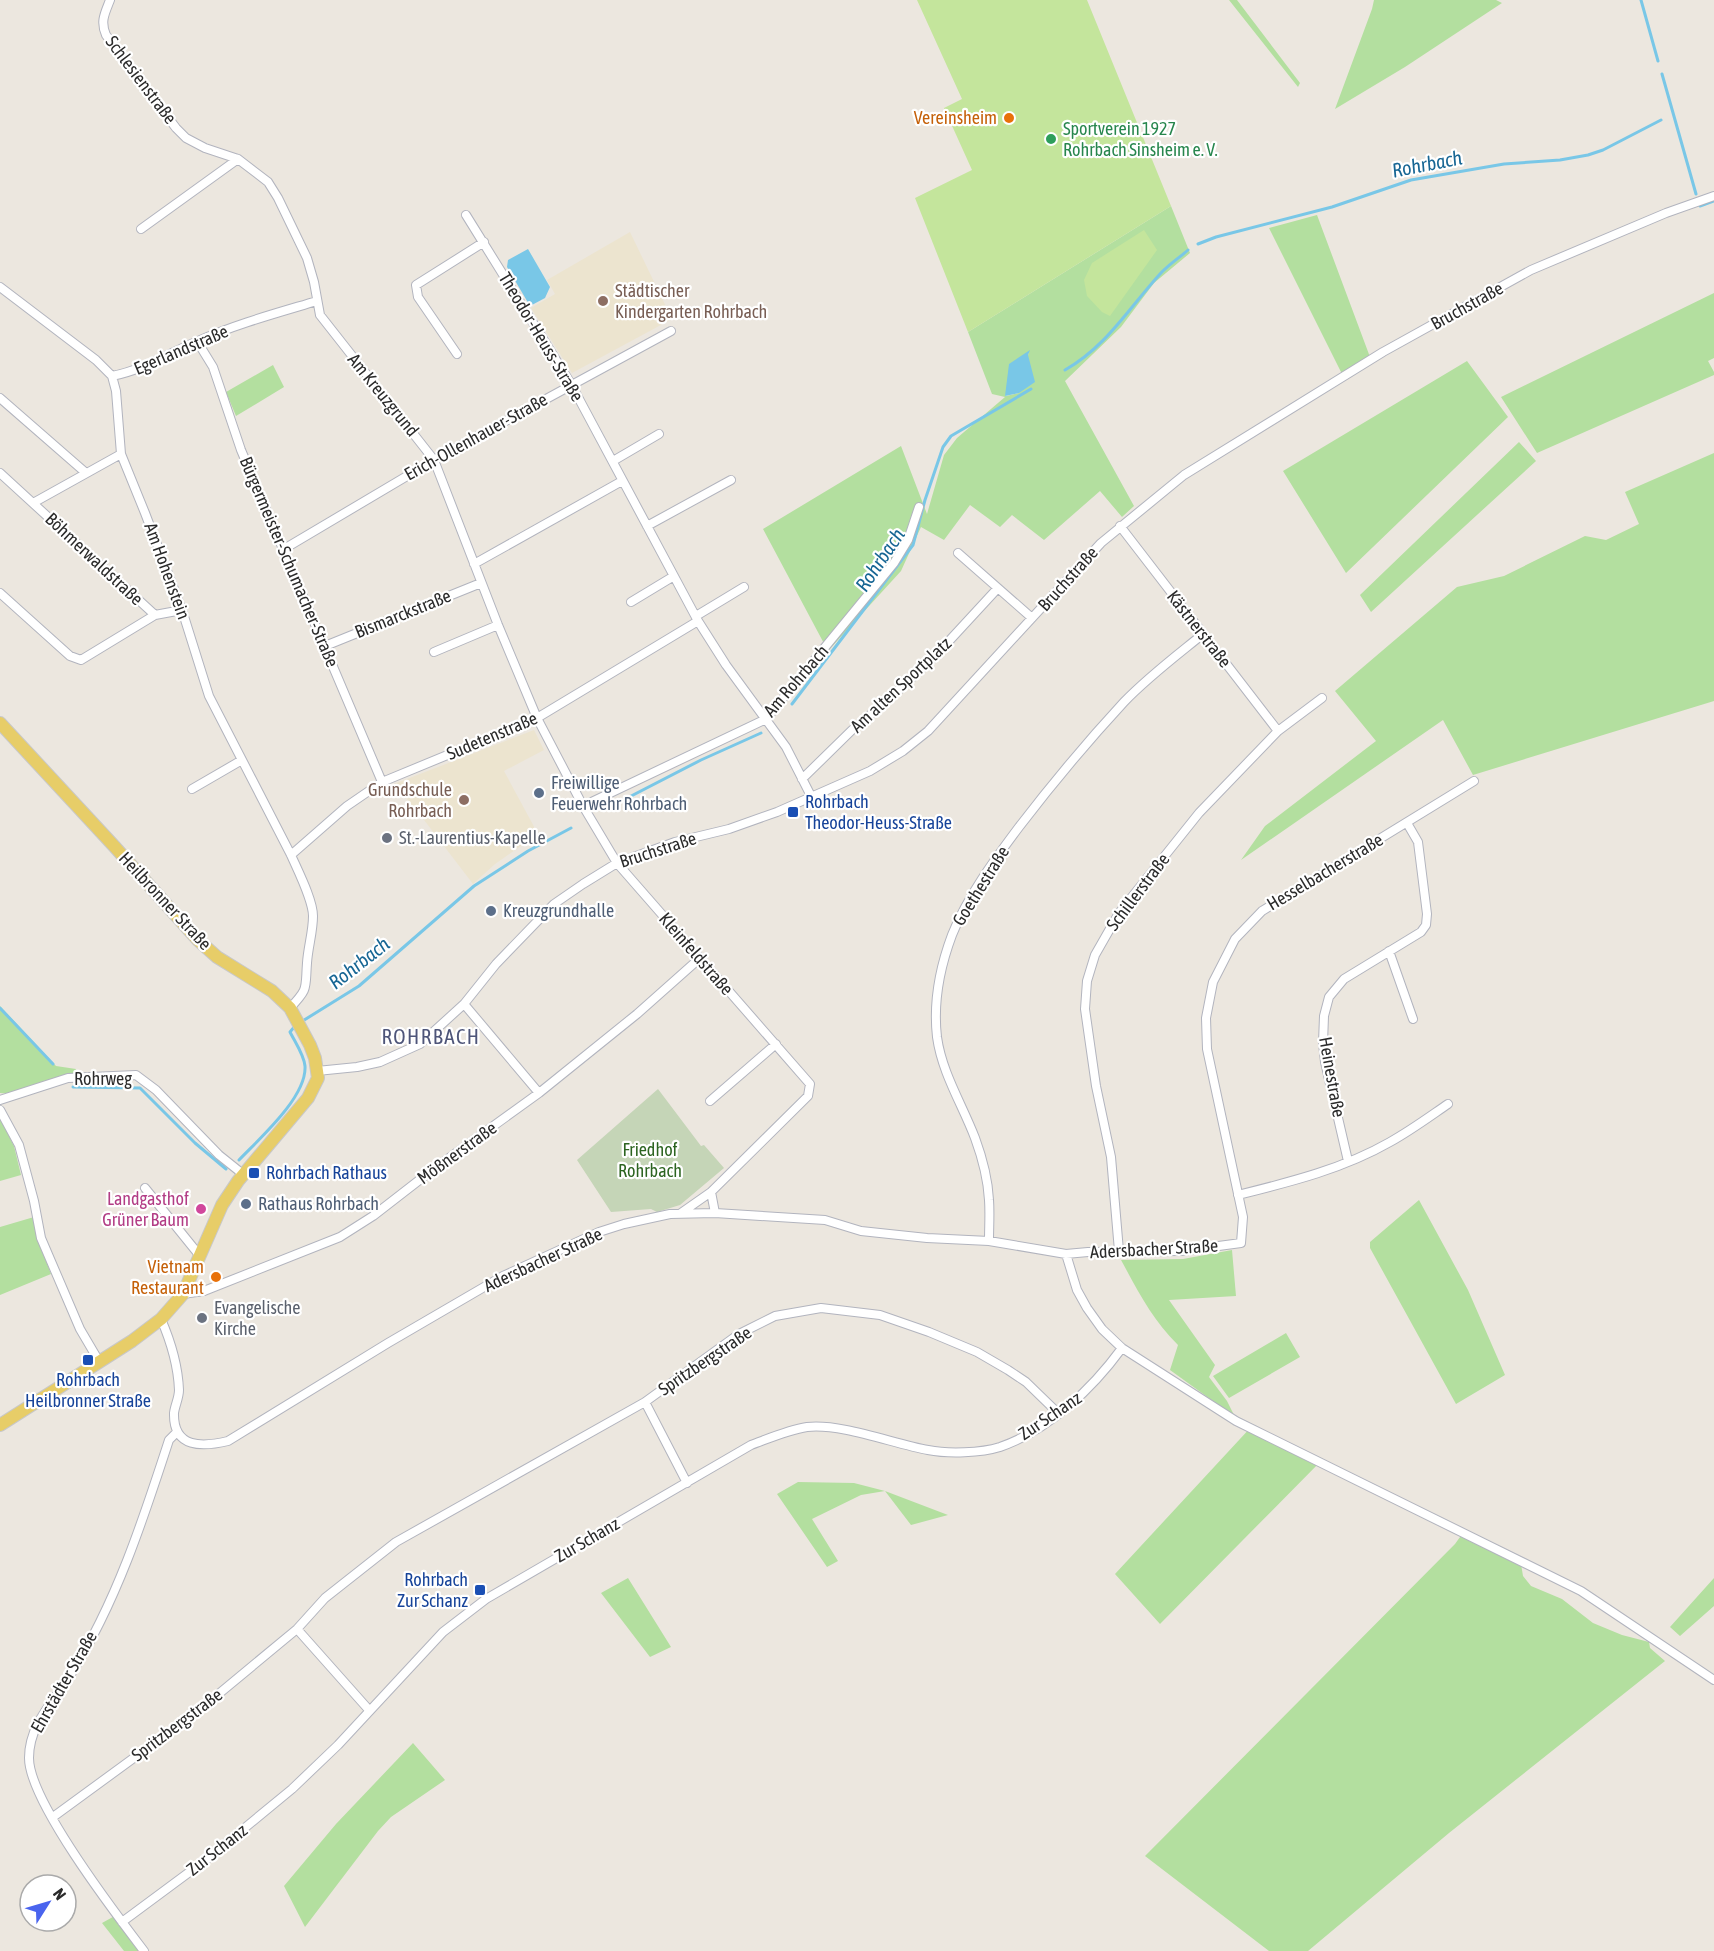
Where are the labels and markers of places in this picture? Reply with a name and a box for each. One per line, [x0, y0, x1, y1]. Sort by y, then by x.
place label: Vereinsheim [914, 107, 997, 128]
marker: Vereinsheim [1002, 111, 1016, 125]
place label: Sportverein 1927 Rohrbach Sinsheim e. V. [1063, 118, 1218, 160]
marker: Sportverein 1927 Rohrbach Sinsheim e. V. [1044, 132, 1058, 146]
place label: Städtischer Kindergarten Rohrbach [615, 280, 767, 322]
marker: Städtischer Kindergarten Rohrbach [596, 294, 610, 308]
place label: Freiwillige Feuerwehr Rohrbach [551, 772, 687, 814]
place label: Grundschule Rohrbach [368, 779, 452, 821]
marker: Freiwillige Feuerwehr Rohrbach [532, 786, 546, 800]
place label: Rohrbach Theodor-Heuss-Straße [805, 791, 952, 833]
marker: Grundschule Rohrbach [457, 793, 471, 807]
marker: Rohrbach Theodor-Heuss-Straße [786, 805, 800, 819]
place label: St.-Laurentius-Kapelle [399, 827, 546, 848]
marker: St.-Laurentius-Kapelle [380, 831, 394, 845]
place label: Kreuzgrundhalle [503, 900, 614, 921]
marker: Kreuzgrundhalle [484, 904, 498, 918]
place label: Rohrbach Rathaus [266, 1162, 387, 1183]
marker: Rohrbach Rathaus [247, 1166, 261, 1180]
place label: Landgasthof Grüner Baum [102, 1188, 189, 1230]
place label: Rathaus Rohrbach [258, 1193, 379, 1214]
marker: Rathaus Rohrbach [239, 1197, 253, 1211]
marker: Landgasthof Grüner Baum [194, 1202, 208, 1216]
place label: Vietnam Restaurant [131, 1256, 204, 1298]
marker: Vietnam Restaurant [209, 1270, 223, 1284]
place label: Evangelische Kirche [214, 1297, 300, 1339]
marker: Evangelische Kirche [195, 1311, 209, 1325]
marker: Rohrbach Heilbronner Straße [81, 1353, 95, 1367]
place label: Rohrbach Heilbronner Straße [25, 1369, 151, 1411]
place label: Rohrbach Zur Schanz [397, 1569, 469, 1611]
marker: Rohrbach Zur Schanz [473, 1583, 487, 1597]

